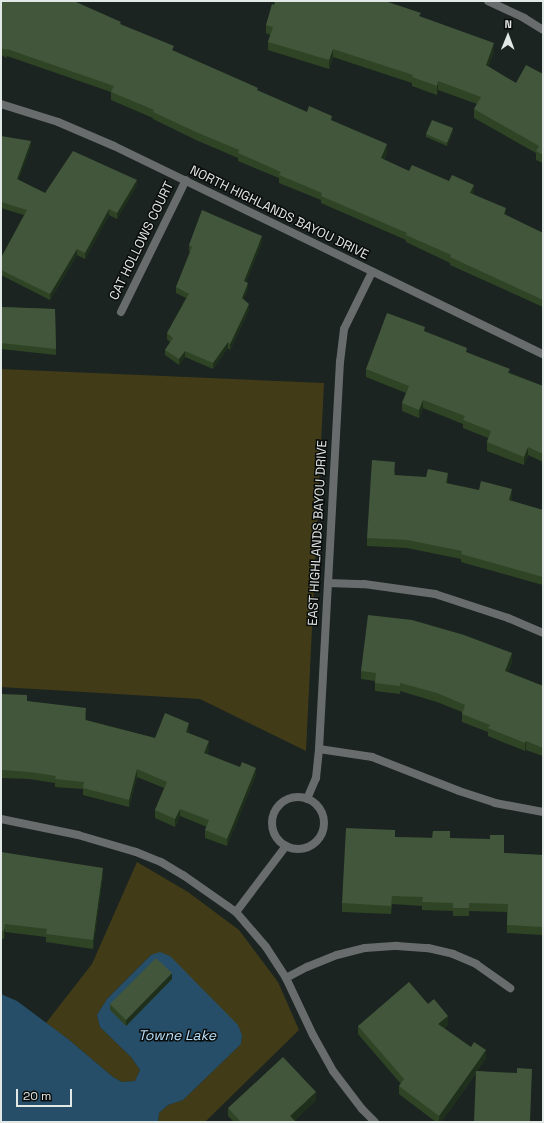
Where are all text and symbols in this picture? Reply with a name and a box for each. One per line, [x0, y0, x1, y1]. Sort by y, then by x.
north arrow [488, 16, 528, 56]
text: N [504, 17, 512, 31]
street label: NORTH HIGHLANDS BAYOU DRIVE [187, 163, 371, 263]
street label: CAT HOLLOWS COURT [106, 179, 178, 303]
street label: EAST HIGHLANDS BAYOU DRIVE [305, 440, 331, 626]
water label: Towne Lake [138, 1027, 216, 1043]
scale bar [18, 1081, 74, 1107]
text: 20 m [23, 1088, 51, 1104]

